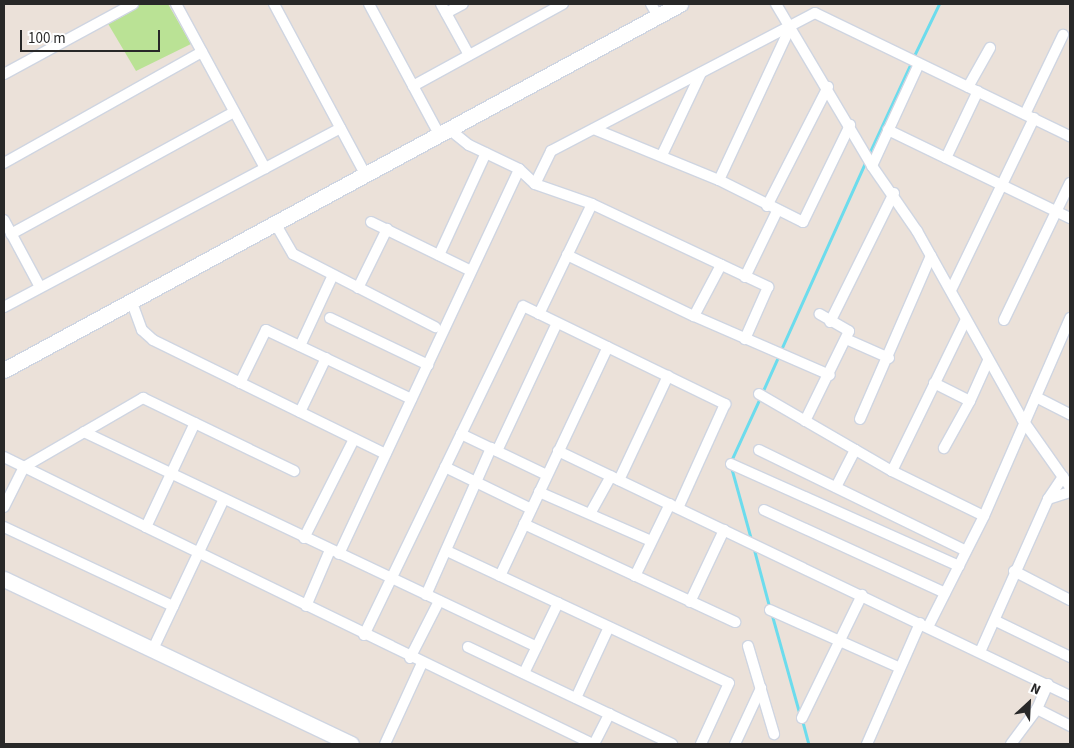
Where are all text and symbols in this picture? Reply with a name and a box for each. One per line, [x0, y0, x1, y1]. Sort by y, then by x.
scale bar [22, 20, 162, 52]
text: 100 m [28, 28, 66, 49]
north arrow [1004, 678, 1054, 728]
text: N [1027, 678, 1044, 700]

